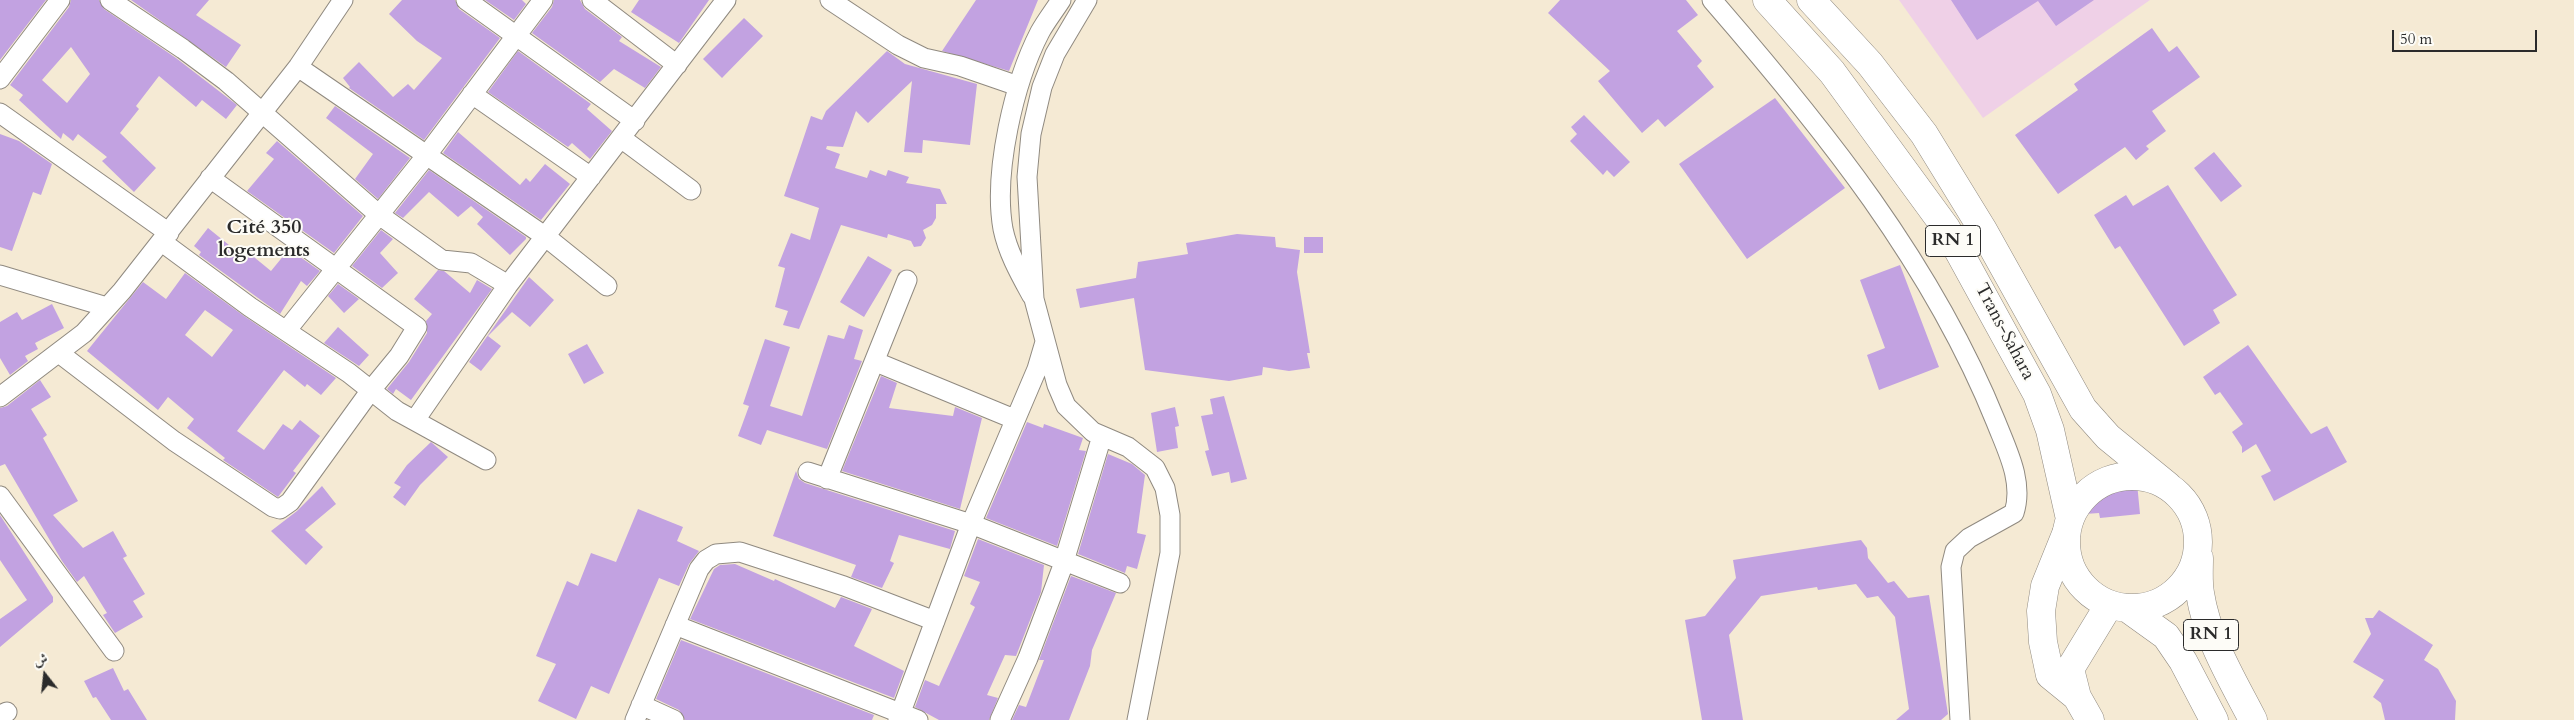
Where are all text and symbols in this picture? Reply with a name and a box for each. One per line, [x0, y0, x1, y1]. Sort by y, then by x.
scale bar [2394, 20, 2539, 52]
text: 50 m [2400, 29, 2432, 49]
district label: Cité 350 logements [218, 216, 310, 263]
road number: RN 1 [1926, 226, 1980, 256]
street label: Trans-Sahara [1969, 280, 2039, 384]
road number: RN 1 [2184, 620, 2238, 650]
text: ش [31, 649, 50, 671]
north arrow [20, 650, 70, 700]

